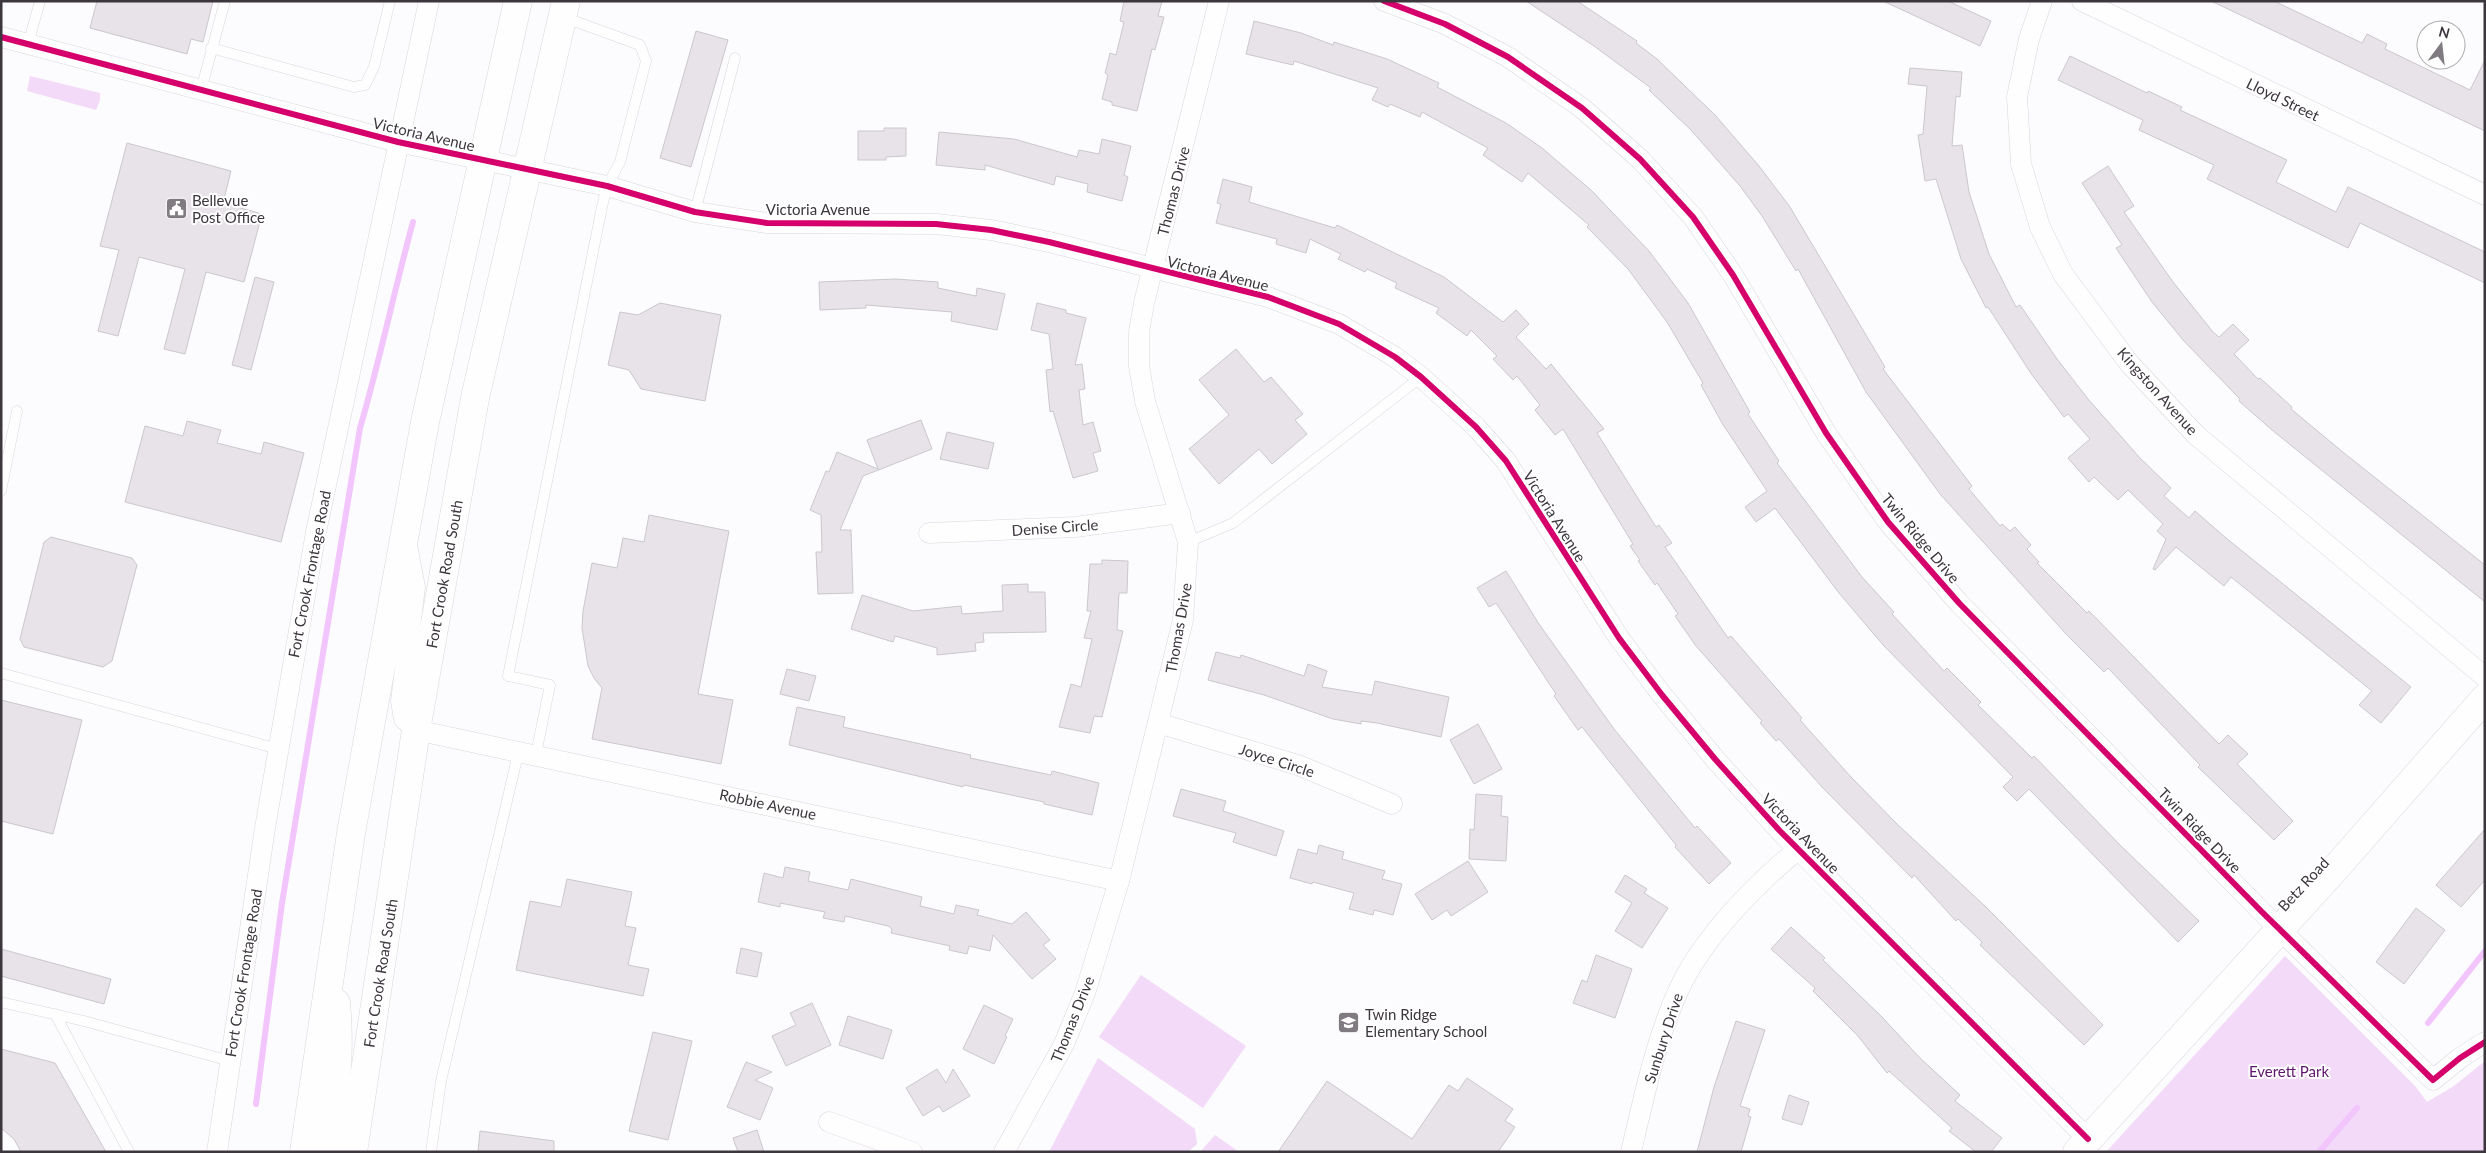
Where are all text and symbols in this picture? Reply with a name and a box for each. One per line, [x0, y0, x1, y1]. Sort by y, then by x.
north arrow [2416, 20, 2466, 70]
text: N [2437, 22, 2452, 42]
street label: Lloyd Street [2244, 74, 2323, 125]
street label: Victoria Avenue [371, 114, 477, 155]
street label: Thomas Drive [1153, 144, 1193, 238]
place label: Bellevue Post Office [192, 191, 265, 226]
public building icon: Bellevue Post Office [164, 197, 188, 221]
street label: Victoria Avenue [766, 200, 870, 218]
street label: Victoria Avenue [1165, 252, 1271, 294]
street label: Kingston Avenue [2114, 344, 2202, 438]
street label: Victoria Avenue [1520, 467, 1590, 565]
street label: Fort Crook Frontage Road [284, 489, 334, 659]
street label: Twin Ridge Drive [1878, 489, 1964, 587]
street label: Fort Crook Road South [422, 498, 466, 650]
street label: Denise Circle [1011, 515, 1099, 539]
street label: Thomas Drive [1161, 581, 1195, 675]
street label: Joyce Circle [1237, 739, 1317, 781]
street label: Twin Ridge Drive [2155, 784, 2245, 876]
street label: Robbie Avenue [718, 785, 818, 823]
street label: Victoria Avenue [1758, 789, 1844, 877]
street label: Betz Road [2274, 853, 2332, 915]
street label: Fort Crook Frontage Road [221, 888, 265, 1058]
street label: Fort Crook Road South [359, 897, 401, 1049]
street label: Thomas Drive [1047, 973, 1098, 1065]
street label: Sunbury Drive [1640, 990, 1686, 1085]
place label: Twin Ridge Elementary School [1365, 1005, 1487, 1040]
school or university icon: Twin Ridge Elementary School [1337, 1011, 1361, 1035]
park label: Everett Park [2249, 1062, 2329, 1080]

